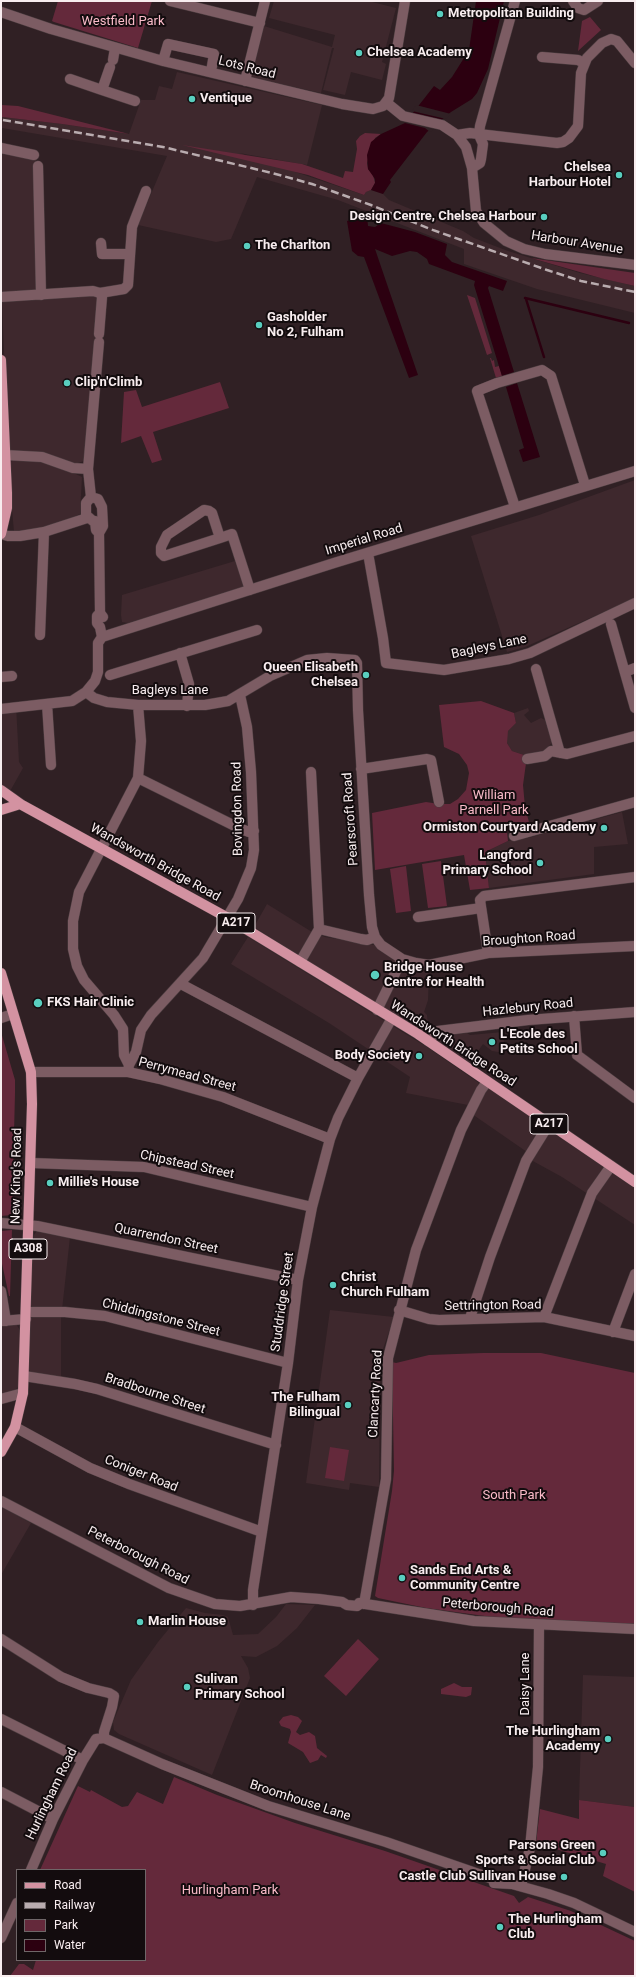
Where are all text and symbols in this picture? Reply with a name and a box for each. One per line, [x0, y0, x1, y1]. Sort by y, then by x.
place label: Metropolitan Building [448, 6, 574, 22]
marker: Metropolitan Building [435, 9, 445, 19]
park label: Westfield Park [81, 14, 165, 30]
place label: Chelsea Academy [367, 45, 472, 61]
marker: Chelsea Academy [354, 48, 364, 58]
street label: Lots Road [217, 53, 277, 83]
place label: Ventique [200, 91, 252, 107]
marker: Ventique [187, 94, 197, 104]
place label: Chelsea Harbour Hotel [529, 160, 611, 191]
marker: Chelsea Harbour Hotel [614, 170, 624, 180]
place label: Design Centre, Chelsea Harbour [349, 209, 536, 225]
marker: Design Centre, Chelsea Harbour [539, 212, 549, 222]
street label: Harbour Avenue [530, 228, 624, 258]
place label: The Charlton [255, 238, 330, 254]
marker: The Charlton [242, 241, 252, 251]
place label: Gasholder No 2, Fulham [267, 310, 344, 341]
marker: Gasholder No 2, Fulham [254, 320, 264, 330]
place label: Clip'n'Climb [75, 375, 142, 391]
marker: Clip'n'Climb [62, 378, 72, 388]
street label: Imperial Road [323, 521, 405, 559]
street label: Bagleys Lane [450, 631, 528, 663]
place label: Queen Elisabeth Chelsea [263, 660, 358, 691]
marker: Queen Elisabeth Chelsea [361, 670, 371, 680]
street label: Bagleys Lane [132, 683, 208, 699]
street label: Bovingdon Road [229, 762, 247, 856]
street label: Pearscroft Road [340, 772, 362, 866]
park label: William Parnell Park [459, 788, 529, 819]
place label: Ormiston Courtyard Academy [423, 820, 596, 836]
street label: Wandsworth Bridge Road [87, 821, 223, 905]
marker: Ormiston Courtyard Academy [599, 823, 609, 833]
place label: Langford Primary School [442, 848, 532, 879]
marker: Langford Primary School [535, 858, 545, 868]
road number: A217 [217, 913, 255, 933]
street label: Broughton Road [482, 928, 576, 950]
place label: Bridge House Centre for Health [384, 960, 484, 991]
marker: Bridge House Centre for Health [369, 969, 381, 981]
place label: FKS Hair Clinic [47, 995, 134, 1011]
street label: Hazlebury Road [482, 995, 574, 1021]
marker: FKS Hair Clinic [32, 997, 44, 1009]
street label: Wandsworth Bridge Road [387, 998, 519, 1090]
place label: L'Ecole des Petits School [500, 1027, 578, 1058]
marker: L'Ecole des Petits School [487, 1037, 497, 1047]
place label: Body Society [335, 1048, 411, 1064]
marker: Body Society [414, 1051, 424, 1061]
street label: Perrymead Street [137, 1054, 237, 1096]
road number: A217 [530, 1114, 568, 1134]
street label: New King's Road [8, 1128, 26, 1224]
street label: Chipstead Street [138, 1147, 236, 1183]
place label: Millie's House [58, 1175, 139, 1191]
marker: Millie's House [45, 1178, 55, 1188]
street label: Quarrendon Street [113, 1220, 219, 1258]
road number: A308 [9, 1239, 47, 1259]
street label: Studdridge Street [268, 1251, 298, 1353]
place label: Christ Church Fulham [341, 1270, 429, 1301]
marker: Christ Church Fulham [328, 1280, 338, 1290]
street label: Chiddingstone Street [100, 1296, 222, 1340]
street label: Settrington Road [444, 1297, 542, 1315]
street label: Clancarty Road [366, 1350, 386, 1438]
street label: Bradbourne Street [103, 1370, 207, 1418]
place label: The Fulham Bilingual [271, 1390, 340, 1421]
marker: The Fulham Bilingual [343, 1400, 353, 1410]
street label: Coniger Road [102, 1452, 180, 1496]
park label: South Park [482, 1488, 546, 1504]
street label: Peterborough Road [85, 1524, 191, 1588]
place label: Sands End Arts & Community Centre [410, 1563, 519, 1594]
marker: Sands End Arts & Community Centre [397, 1573, 407, 1583]
street label: Peterborough Road [442, 1595, 554, 1621]
place label: Marlin House [148, 1614, 226, 1630]
marker: Marlin House [135, 1617, 145, 1627]
street label: Daisy Lane [518, 1653, 534, 1715]
place label: Sulivan Primary School [195, 1672, 285, 1703]
marker: Sulivan Primary School [182, 1682, 192, 1692]
place label: The Hurlingham Academy [506, 1724, 600, 1755]
marker: The Hurlingham Academy [603, 1734, 613, 1744]
street label: Hurlingham Road [23, 1745, 81, 1843]
street label: Broomhouse Lane [248, 1777, 352, 1825]
place label: Parsons Green Sports & Social Club [475, 1838, 595, 1869]
marker: Parsons Green Sports & Social Club [598, 1848, 608, 1858]
legend [16, 1869, 146, 1961]
place label: Castle Club Sullivan House [399, 1869, 556, 1885]
marker: Castle Club Sullivan House [559, 1872, 569, 1882]
text: Road [54, 1878, 82, 1892]
park label: Hurlingham Park [182, 1883, 278, 1899]
text: Railway [54, 1898, 95, 1912]
place label: The Hurlingham Club [508, 1912, 602, 1943]
text: Park [54, 1918, 78, 1932]
marker: The Hurlingham Club [495, 1922, 505, 1932]
text: Water [54, 1938, 85, 1952]

